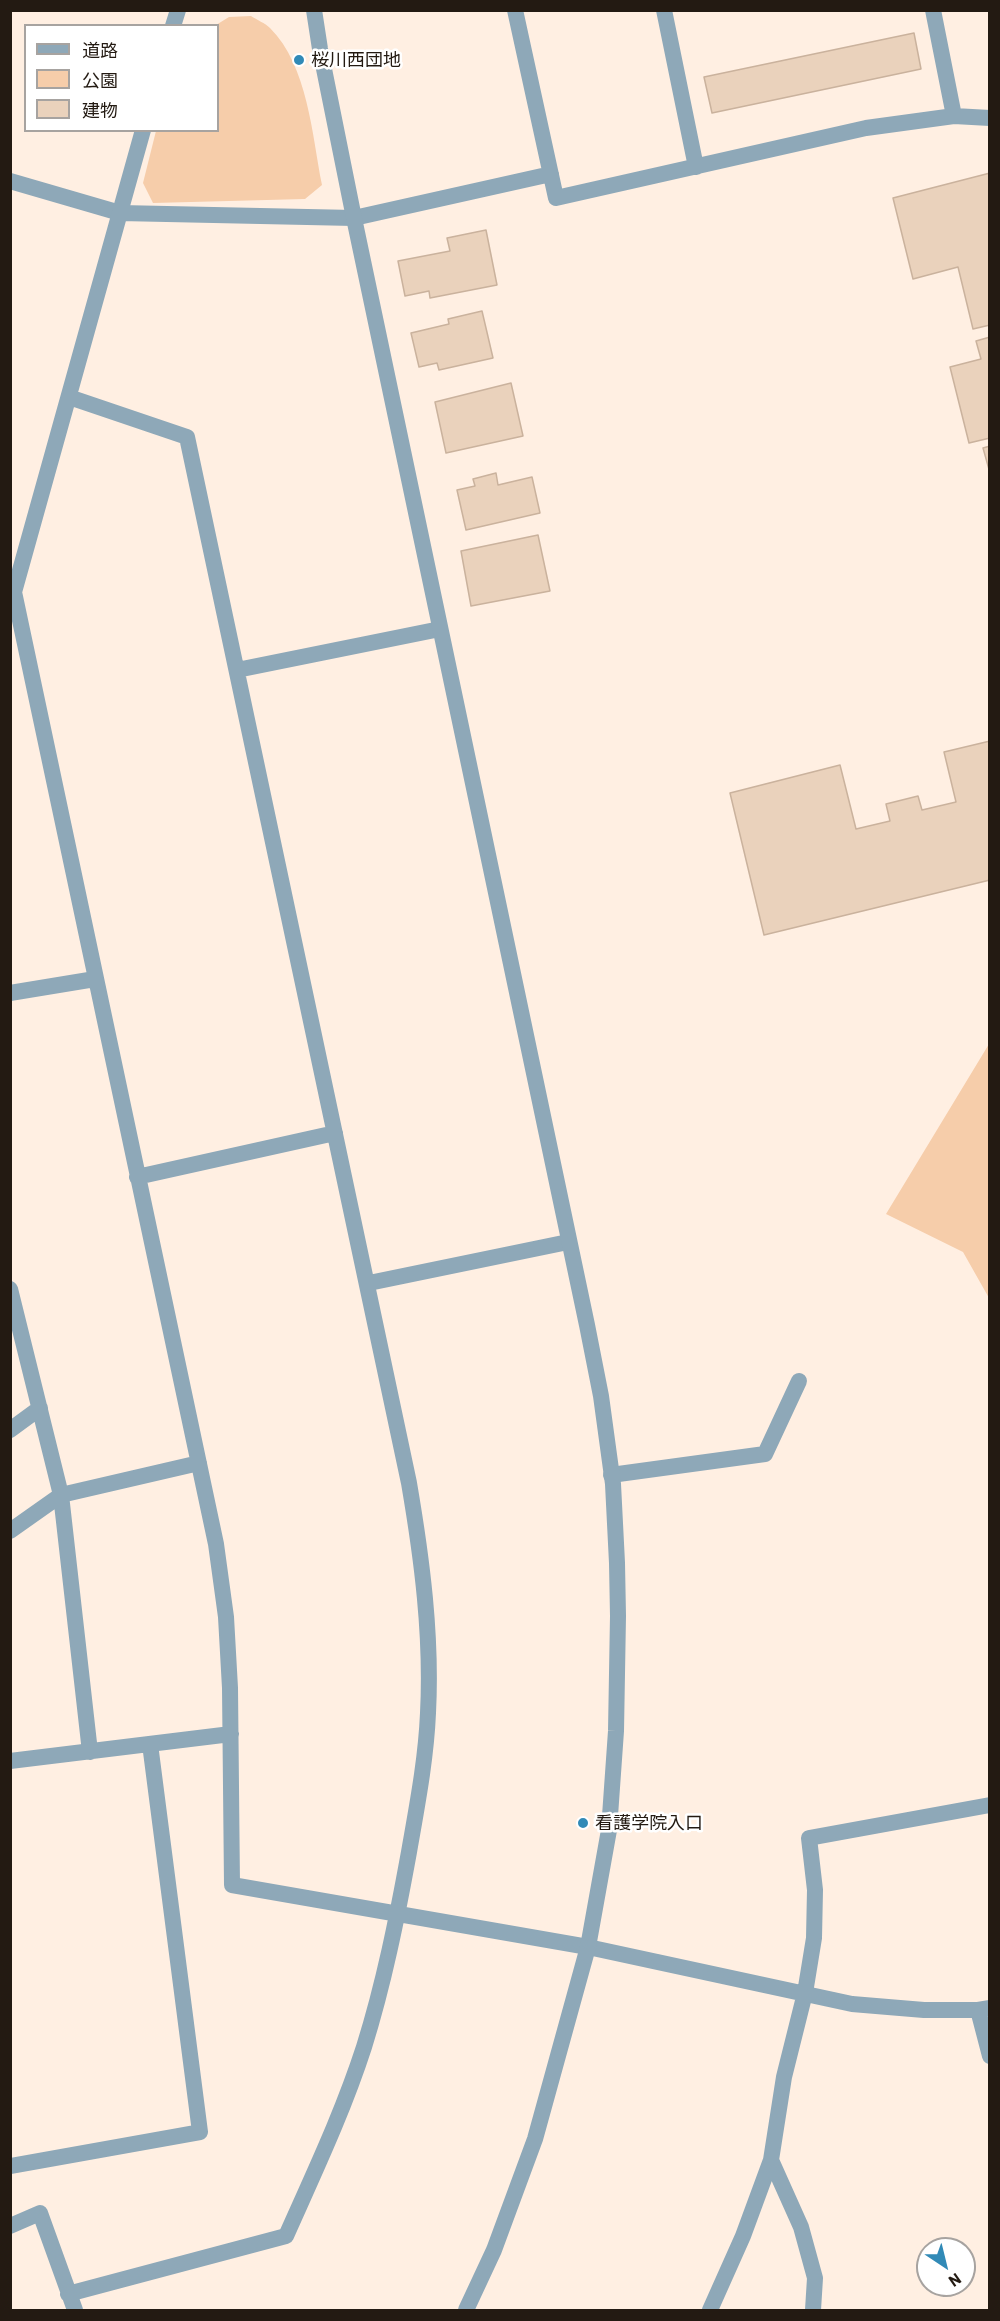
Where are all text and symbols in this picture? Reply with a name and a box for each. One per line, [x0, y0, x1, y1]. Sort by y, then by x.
legend [24, 24, 219, 132]
text: 道路 [82, 39, 118, 61]
place label: 桜川西団地 [311, 49, 401, 71]
marker: 桜川西団地 [292, 53, 306, 67]
text: 公園 [82, 69, 118, 91]
text: 建物 [82, 99, 118, 121]
place label: 看護学院入口 [595, 1812, 703, 1834]
marker: 看護学院入口 [576, 1816, 590, 1830]
north arrow [916, 2237, 976, 2297]
text: N [946, 2270, 965, 2291]

